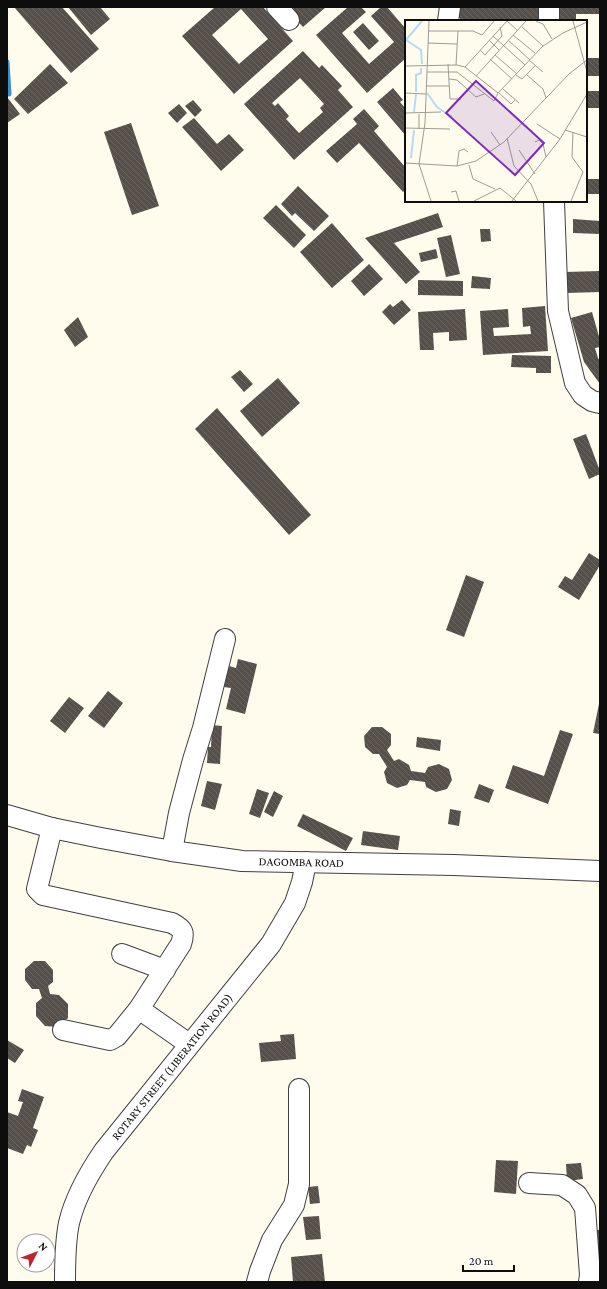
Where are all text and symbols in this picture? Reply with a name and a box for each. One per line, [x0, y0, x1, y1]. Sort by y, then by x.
inset map [405, 20, 587, 202]
street label: DAGOMBA ROAD [258, 854, 344, 870]
street label: ROTARY STREET (LIBERATION ROAD) [109, 991, 235, 1143]
north arrow [16, 1233, 56, 1273]
text: N [36, 1240, 51, 1253]
scale bar [463, 1247, 514, 1273]
text: 20 m [469, 1254, 494, 1268]

